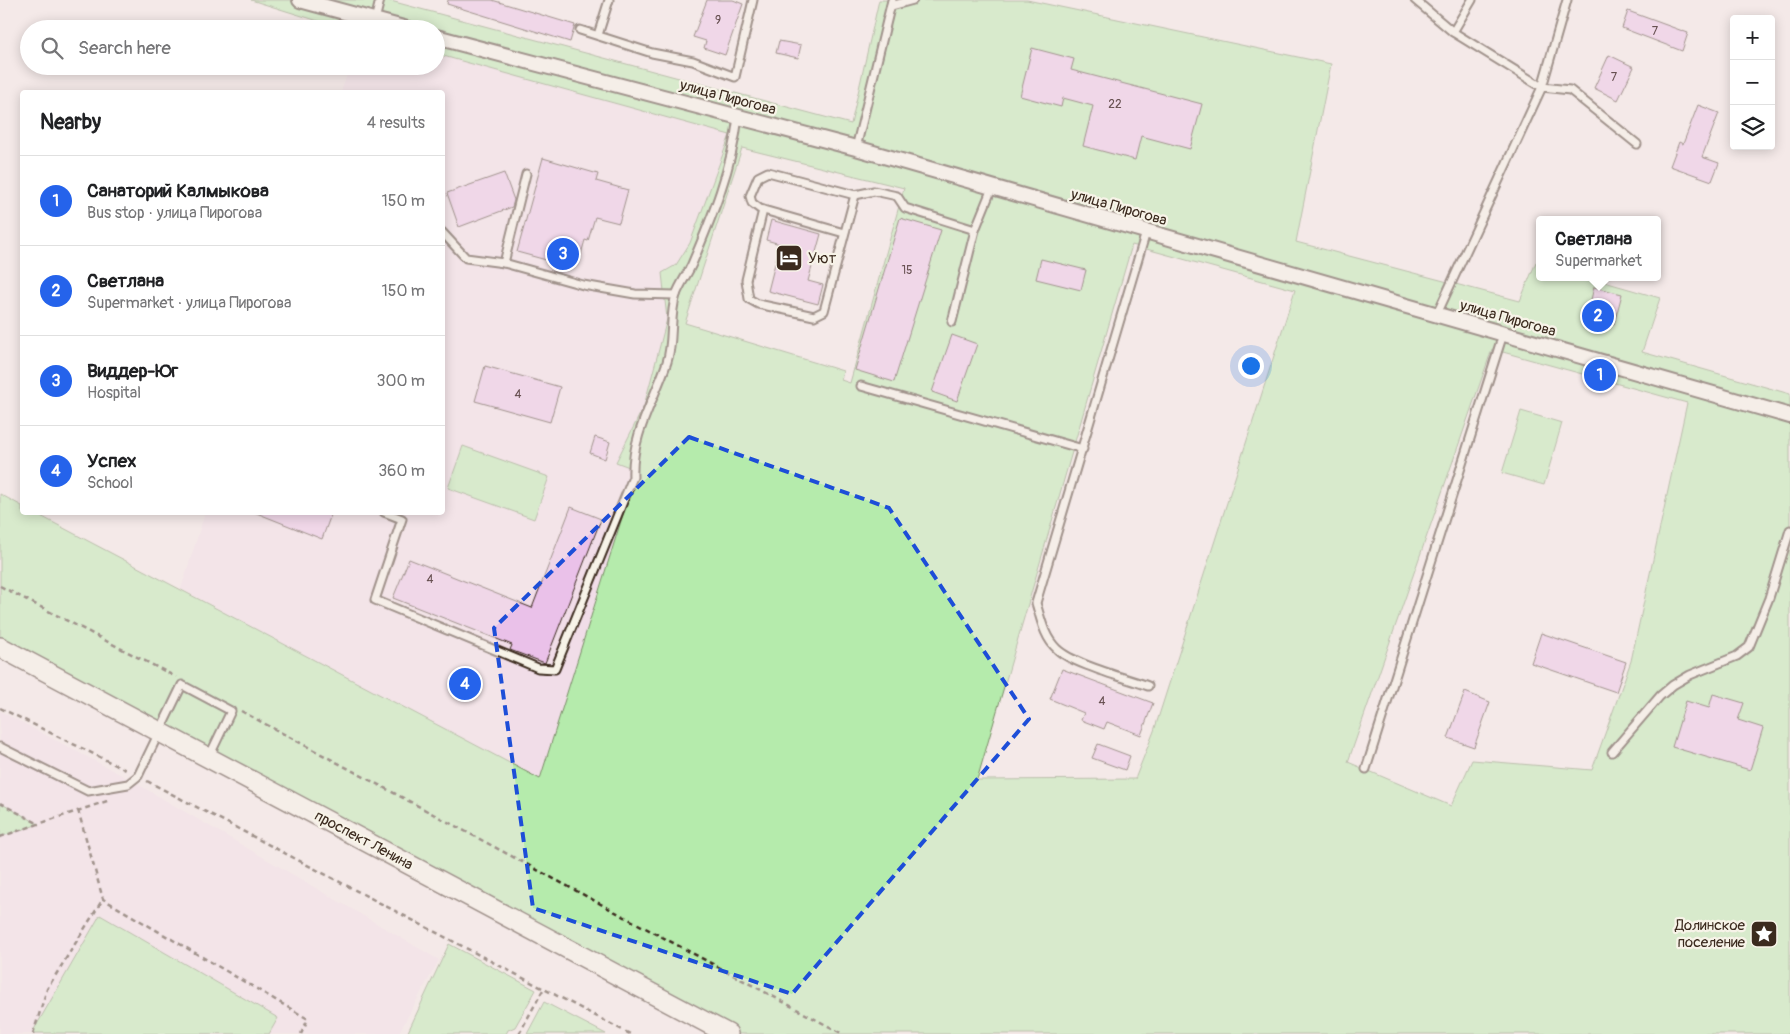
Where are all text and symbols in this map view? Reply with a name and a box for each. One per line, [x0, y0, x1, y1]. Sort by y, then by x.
house number: 9 [715, 13, 721, 28]
map controls [1730, 15, 1775, 150]
button: + [1730, 15, 1775, 60]
search box [20, 20, 445, 75]
house number: 7 [1652, 24, 1659, 39]
icon: search [38, 34, 66, 62]
text: Search here [78, 36, 171, 60]
button: − [1730, 60, 1775, 105]
house number: 7 [1611, 70, 1618, 85]
street label: улица Пирогова [677, 75, 778, 119]
house number: 22 [1108, 97, 1122, 112]
button: layers [1730, 105, 1775, 150]
text: Nearby [40, 109, 101, 136]
text: 4 results [367, 113, 425, 133]
text: Санаторий Калмыкова [87, 179, 269, 203]
street label: улица Пирогова [1068, 184, 1169, 230]
text: 1 [53, 191, 59, 211]
text: 150 m [381, 191, 425, 211]
text: Bus stop · улица Пирогова [87, 203, 262, 223]
popup [1536, 216, 1661, 281]
text: Светлана [1555, 227, 1632, 251]
pin: 3 [547, 235, 579, 273]
hotel icon: Уют [774, 243, 804, 273]
place label: Уют [808, 249, 837, 268]
text: Supermarket [1555, 251, 1642, 271]
house number: 15 [901, 263, 913, 278]
text: Светлана [87, 269, 164, 293]
text: 2 [52, 281, 60, 301]
text: 150 m [381, 281, 425, 301]
text: Supermarket · улица Пирогова [87, 293, 292, 313]
street label: улица Пирогова [1457, 295, 1558, 341]
pin: 2 [1582, 297, 1614, 335]
your location [1238, 353, 1264, 379]
pin: 1 [1584, 356, 1616, 394]
text: Виддер-Юг [87, 359, 178, 383]
text: 3 [52, 371, 60, 391]
text: 300 m [377, 371, 425, 391]
text: Hospital [87, 383, 141, 403]
house number: 4 [515, 387, 522, 402]
text: Успех [87, 449, 137, 473]
text: 4 [51, 461, 61, 481]
text: 360 m [378, 461, 425, 481]
text: School [87, 473, 133, 493]
house number: 4 [427, 572, 434, 587]
pin: 4 [449, 665, 481, 703]
house number: 4 [1099, 694, 1106, 709]
street label: проспект Ленина [311, 806, 416, 874]
place label: Долинское поселение [1674, 916, 1746, 952]
place icon: Долинское поселение [1749, 919, 1779, 949]

